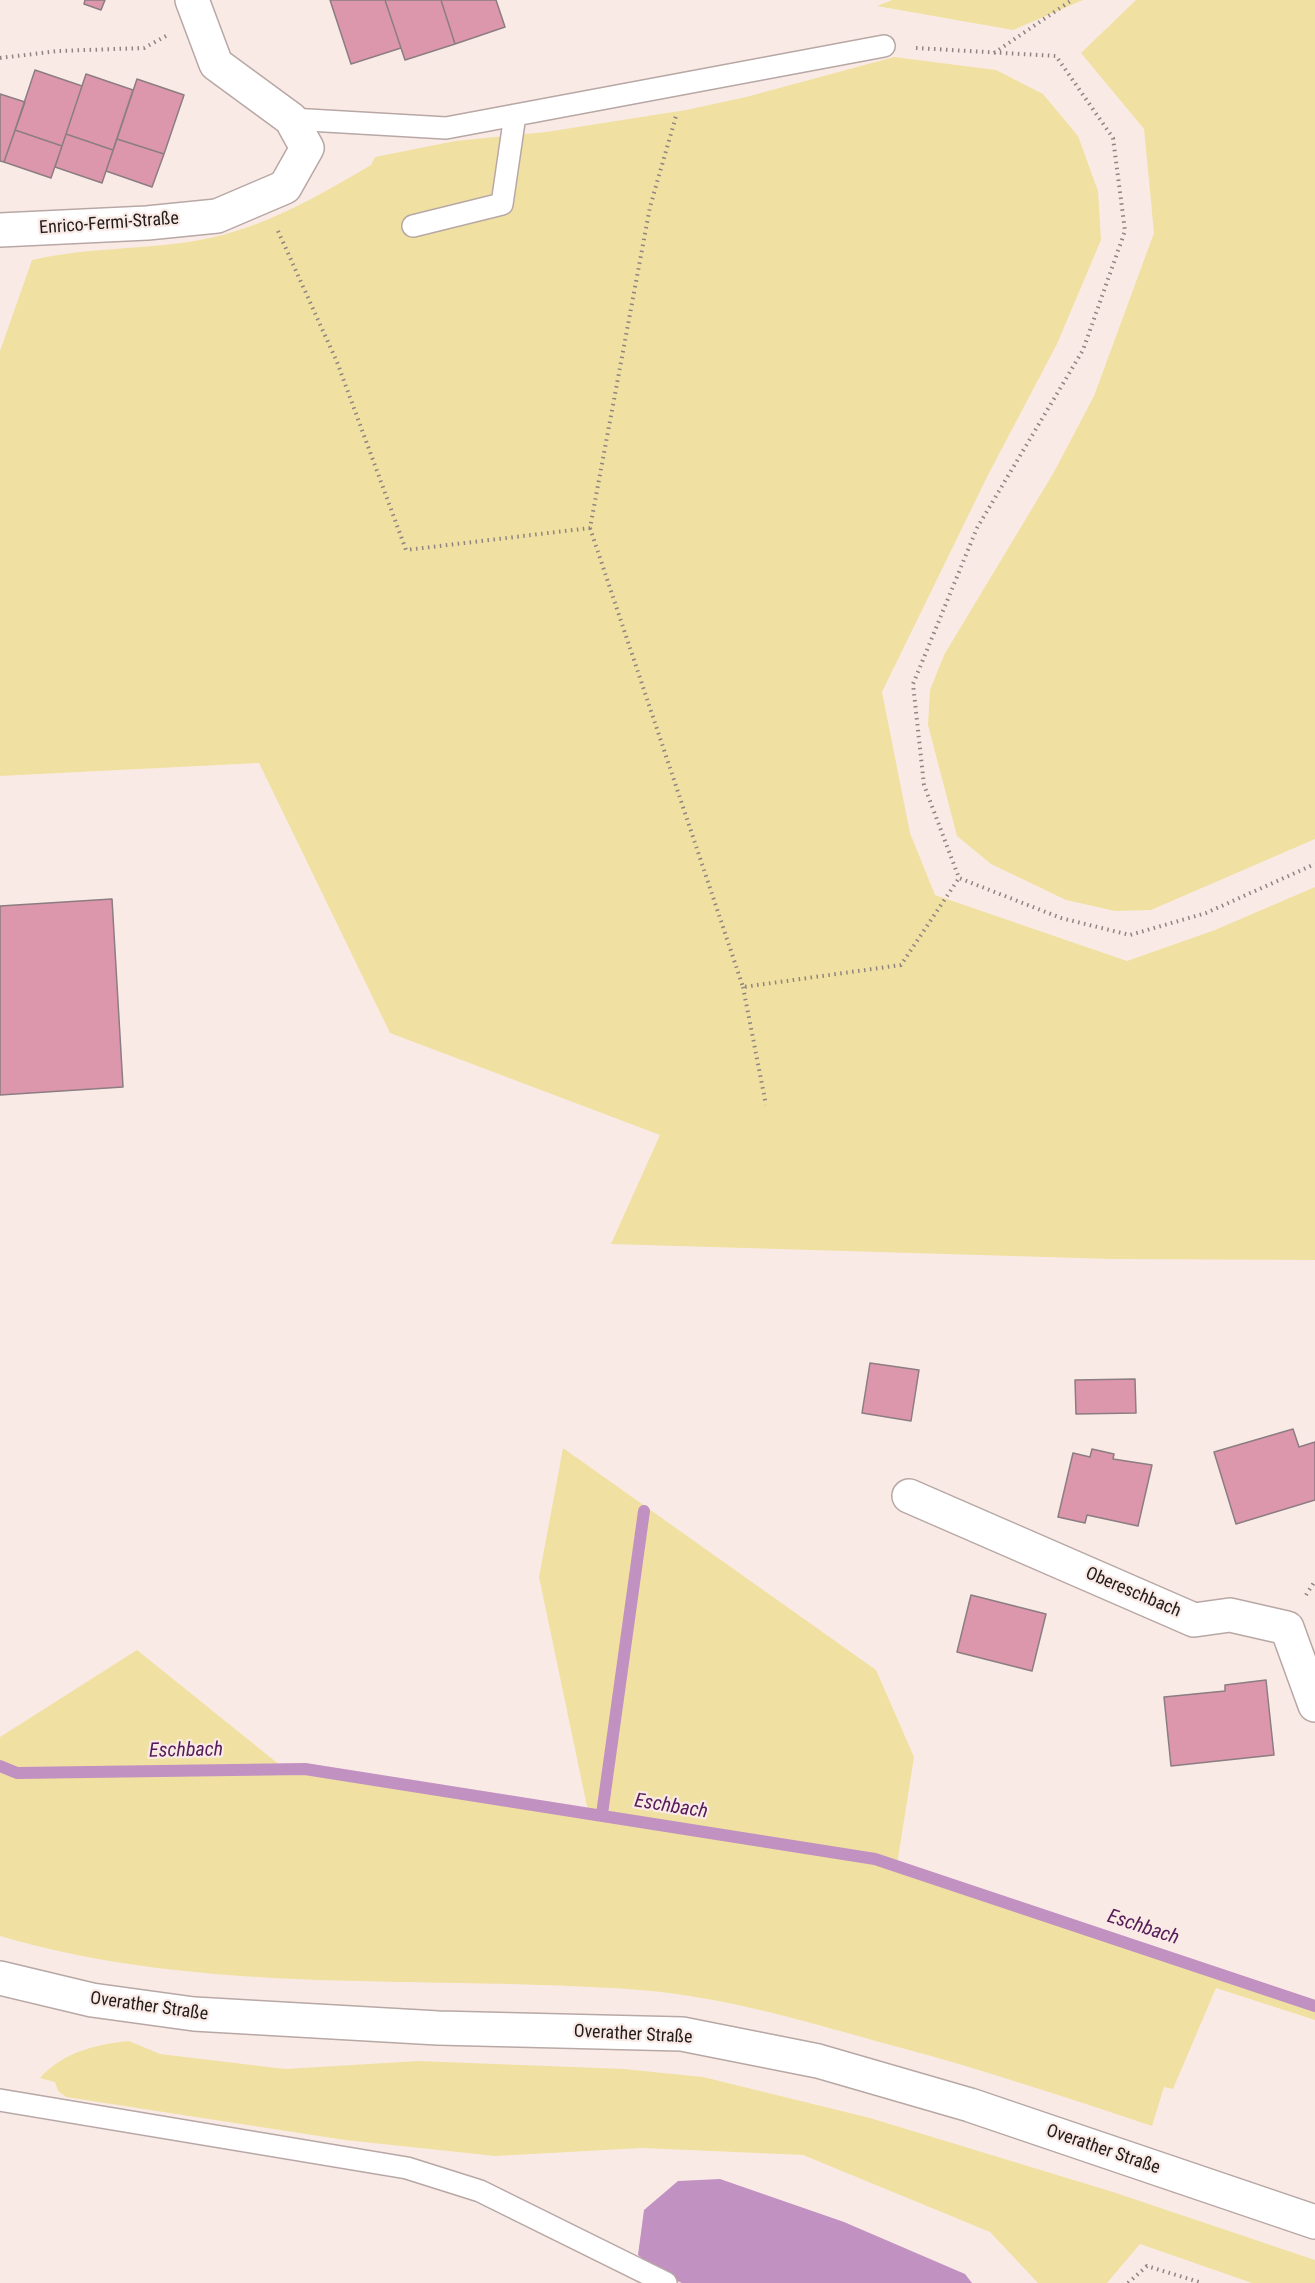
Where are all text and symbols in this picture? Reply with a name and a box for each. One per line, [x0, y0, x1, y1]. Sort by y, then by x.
street label: Enrico-Fermi-Straße [38, 208, 180, 240]
street label: Obereschbach [1082, 1563, 1184, 1623]
water label: Eschbach [149, 1738, 223, 1764]
water label: Eschbach [633, 1789, 709, 1825]
water label: Eschbach [1104, 1905, 1182, 1951]
street label: Overather Straße [89, 1988, 209, 2026]
street label: Overather Straße [573, 2021, 693, 2049]
street label: Overather Straße [1043, 2120, 1163, 2180]

